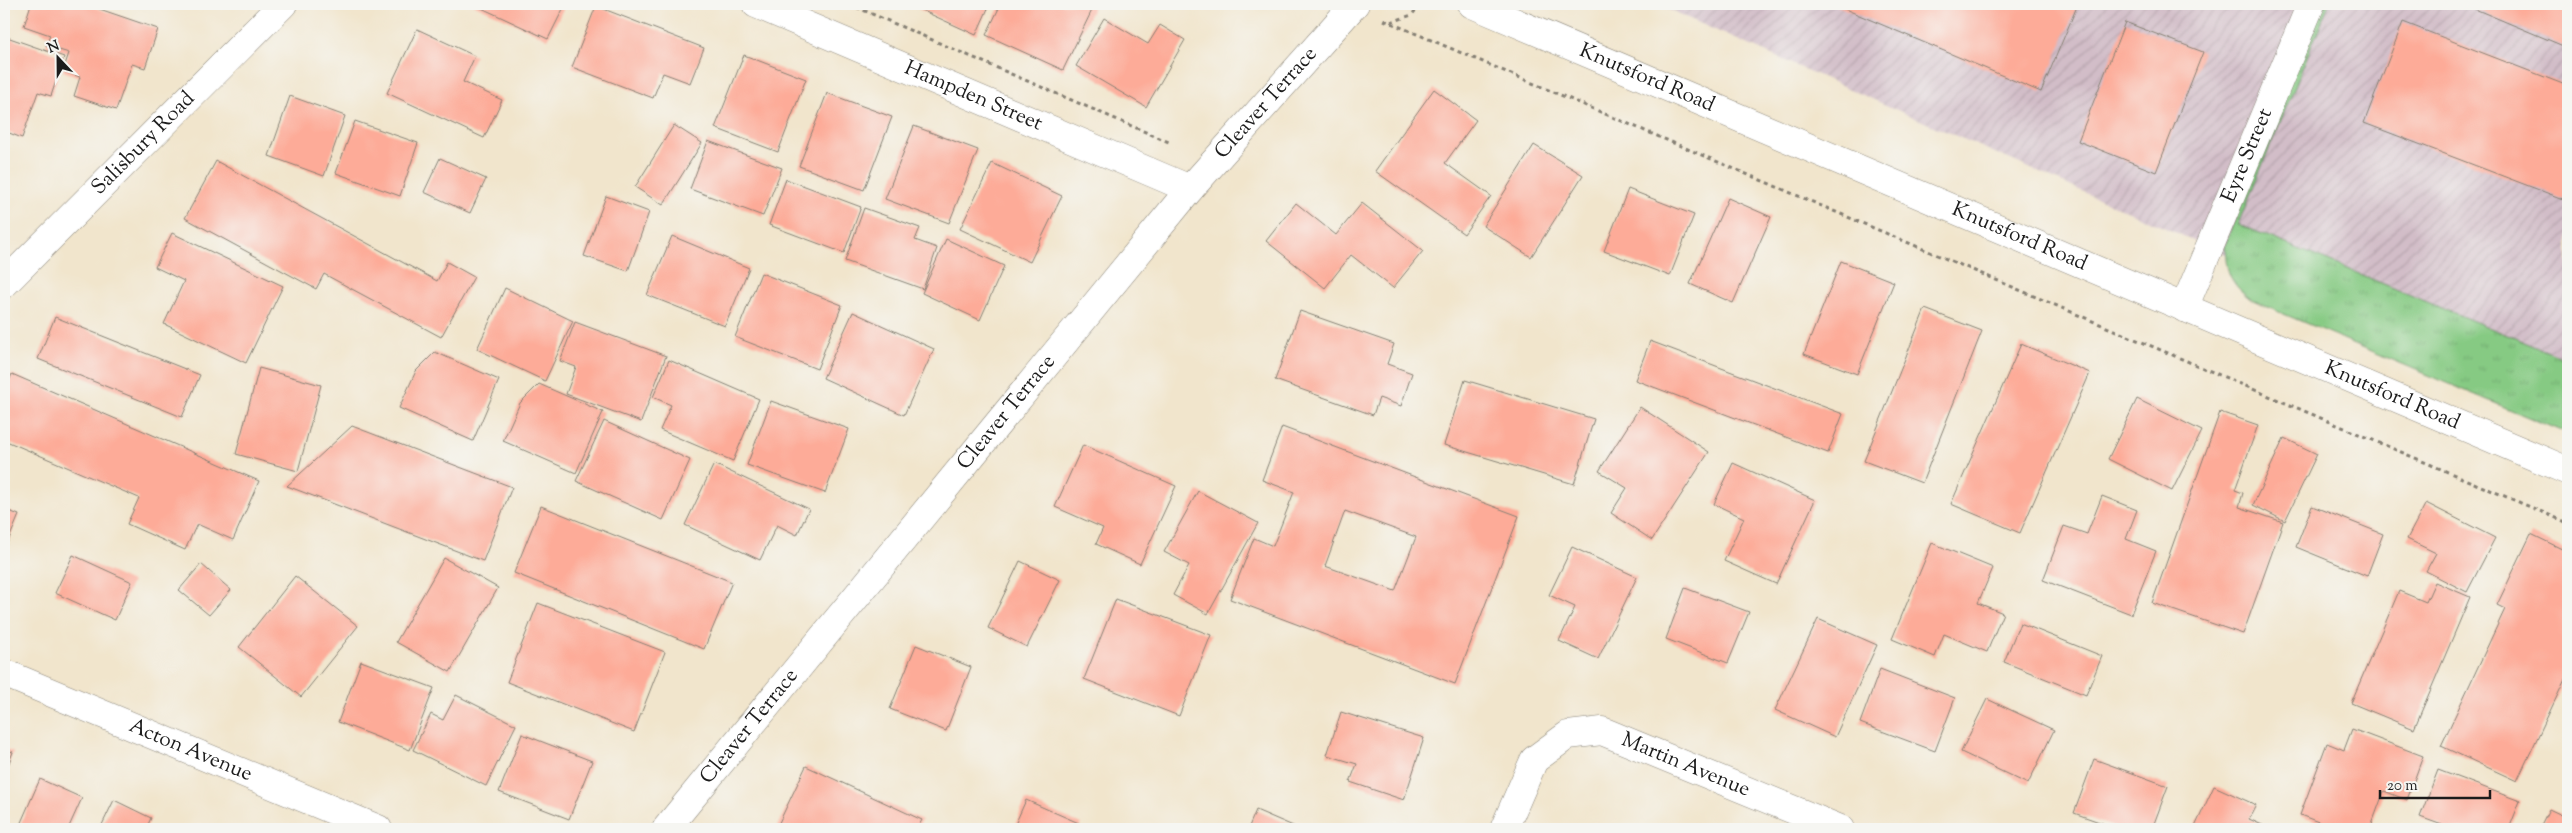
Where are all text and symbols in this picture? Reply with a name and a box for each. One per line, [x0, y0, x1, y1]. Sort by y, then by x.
north arrow [32, 32, 82, 82]
text: N [45, 36, 63, 59]
street label: Knutsford Road [1574, 36, 1719, 121]
street label: Cleaver Terrace [1208, 41, 1325, 166]
street label: Hampden Street [899, 54, 1047, 139]
street label: Salisbury Road [85, 85, 202, 202]
street label: Eyre Street [2215, 104, 2281, 207]
street label: Knutsford Road [1947, 195, 2092, 279]
street label: Cleaver Terrace [950, 348, 1063, 477]
street label: Knutsford Road [2319, 354, 2465, 438]
street label: Cleaver Terrace [693, 663, 806, 791]
street label: Acton Avenue [124, 712, 257, 790]
street label: Martin Avenue [1617, 725, 1755, 805]
scale bar [2380, 768, 2490, 800]
text: 20 m [2387, 776, 2418, 797]

